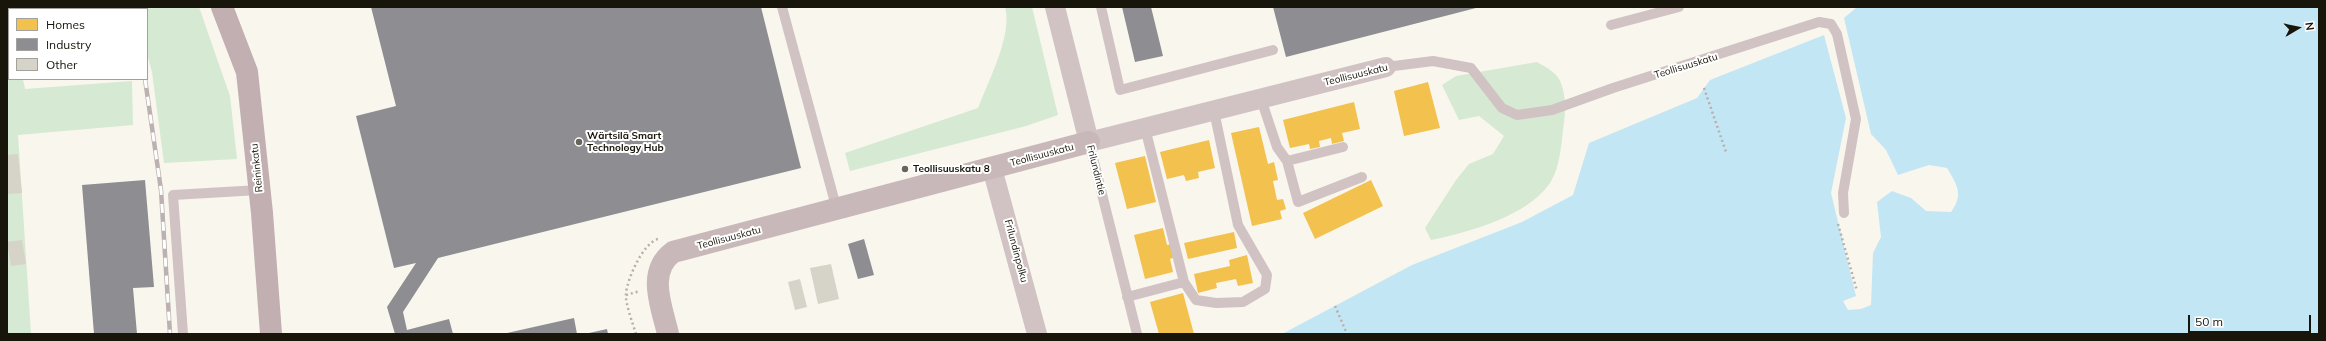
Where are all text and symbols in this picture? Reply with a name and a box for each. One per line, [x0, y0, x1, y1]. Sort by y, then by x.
legend [8, 8, 148, 80]
north arrow [2278, 8, 2318, 48]
text: Homes [46, 17, 85, 32]
text: N [2302, 21, 2317, 31]
text: Industry [46, 37, 91, 52]
street label: Teollisuuskatu [1653, 51, 1719, 81]
text: Other [46, 57, 77, 72]
street label: Teollisuuskatu [1323, 61, 1389, 89]
place label: Wärtsilä Smart Technology Hub [587, 130, 664, 154]
marker: Wärtsilä Smart Technology Hub [574, 137, 584, 147]
street label: Teollisuuskatu [1009, 141, 1075, 169]
street label: Reininkatu [248, 143, 266, 193]
street label: Frilundintie [1084, 144, 1108, 196]
place label: Teollisuuskatu 8 [913, 163, 990, 175]
marker: Teollisuuskatu 8 [900, 164, 910, 174]
street label: Frilundinpolku [1002, 218, 1030, 284]
street label: Teollisuuskatu [696, 224, 762, 252]
scale bar [2190, 307, 2313, 333]
text: 50 m [2195, 314, 2223, 329]

